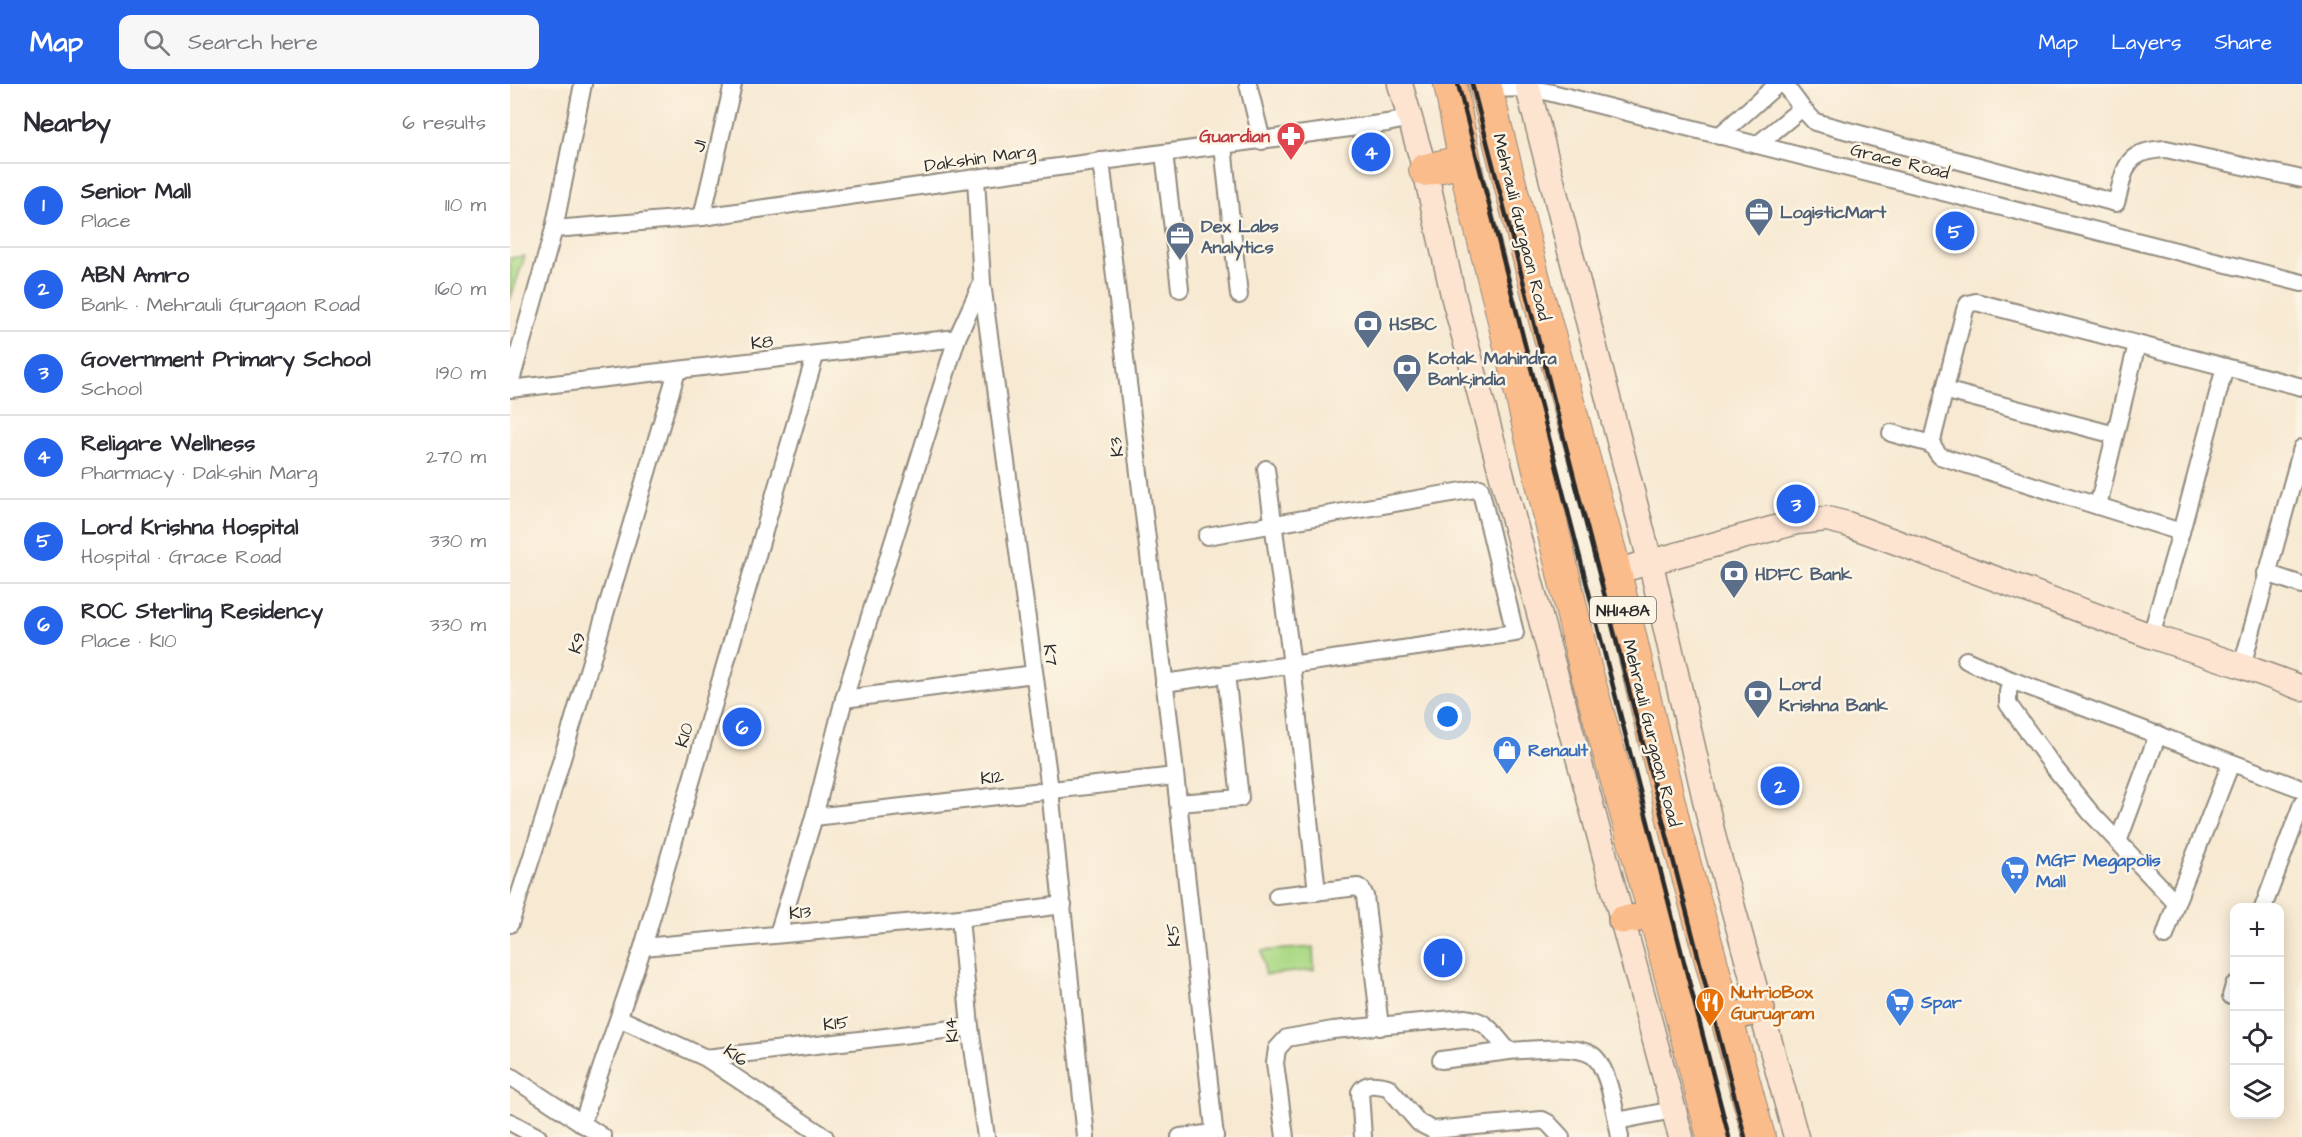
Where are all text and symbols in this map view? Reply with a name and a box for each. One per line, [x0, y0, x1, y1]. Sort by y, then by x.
search box [119, 15, 539, 69]
text: Map [30, 23, 83, 62]
icon: search [140, 26, 173, 59]
text: Search here [188, 27, 318, 58]
text: Map [2038, 28, 2078, 57]
text: Layers [2111, 28, 2181, 57]
text: Share [2214, 28, 2272, 57]
text: Nearby [24, 105, 111, 141]
text: 6 results [402, 109, 486, 137]
pharmacy icon: Guardian [1275, 120, 1307, 162]
place label: Guardian [1199, 124, 1270, 149]
pin: 4 [1352, 130, 1390, 174]
street label: Mehrauli Gurgaon Road [1485, 131, 1557, 324]
street label: Grace Road [1848, 137, 1952, 186]
street label: J1 [686, 138, 713, 155]
street label: Dakshin Marg [923, 138, 1037, 180]
text: Senior Mall [81, 176, 191, 207]
text: 1 [42, 191, 45, 219]
text: 110 m [445, 191, 486, 219]
office icon: LogisticMart [1743, 196, 1775, 238]
place label: LogisticMart [1780, 200, 1887, 226]
text: Place [81, 207, 131, 235]
pin: 5 [1936, 208, 1974, 254]
place label: Dex Labs Analytics [1201, 214, 1279, 261]
office icon: Dex Labs Analytics [1164, 220, 1196, 262]
text: ABN Amro [81, 260, 189, 291]
text: 2 [38, 275, 49, 303]
text: 160 m [435, 275, 486, 303]
text: Bank · Mehrauli Gurgaon Road [81, 291, 360, 319]
bank icon: HSBC [1352, 308, 1384, 350]
place label: HSBC [1389, 312, 1437, 337]
street label: K8 [749, 329, 775, 356]
text: Government Primary School [81, 344, 371, 375]
place label: Kotak Mahindra Bank;india [1428, 346, 1558, 392]
bank icon: Kotak Mahindra Bank;india [1391, 352, 1423, 394]
text: 3 [38, 359, 49, 387]
text: 190 m [436, 359, 486, 387]
text: School [81, 375, 142, 403]
text: Religare Wellness [81, 428, 255, 459]
street label: K3 [1103, 435, 1130, 458]
text: 4 [37, 443, 50, 471]
text: 270 m [426, 443, 486, 471]
text: Pharmacy · Dakshin Marg [81, 459, 318, 487]
pin: 3 [1776, 482, 1816, 526]
text: Lord Krishna Hospital [81, 512, 298, 543]
text: 5 [36, 527, 51, 555]
text: 330 m [429, 527, 486, 555]
text: Hospital · Grace Road [81, 543, 281, 571]
bank icon: HDFC Bank [1718, 558, 1750, 600]
place label: HDFC Bank [1755, 562, 1853, 587]
text: ROC Sterling Residency [81, 596, 323, 627]
road number: NH148A [1590, 597, 1656, 623]
text: 6 [37, 611, 50, 639]
text: 330 m [429, 611, 486, 639]
text: Place · K10 [81, 627, 177, 655]
street label: K9 [562, 629, 593, 657]
street label: Mehrauli Gurgaon Road [1615, 637, 1687, 830]
street label: K7 [1037, 642, 1064, 668]
place label: Lord Krishna Bank [1779, 672, 1889, 718]
bank icon: Lord Krishna Bank [1742, 678, 1774, 720]
your location [1433, 702, 1462, 731]
pin: 6 [722, 704, 762, 750]
street label: K10 [669, 720, 700, 750]
shop icon: Renault [1491, 734, 1523, 776]
place label: Renault [1528, 738, 1589, 763]
street label: K12 [979, 764, 1006, 791]
pin: 2 [1760, 764, 1800, 808]
place label: MGF Megapolis Mall [2036, 848, 2161, 894]
supermarket icon: MGF Megapolis Mall [1999, 854, 2031, 896]
street label: K13 [788, 899, 812, 926]
map controls [2230, 903, 2284, 1119]
button: + [2230, 903, 2284, 957]
street label: K5 [1160, 922, 1187, 948]
pin: 1 [1424, 936, 1462, 980]
button: − [2230, 957, 2284, 1011]
place label: NutrioBox Gurugram [1731, 980, 1815, 1027]
restaurant icon: NutrioBox Gurugram [1694, 986, 1726, 1028]
supermarket icon: Spar [1884, 986, 1916, 1028]
place label: Spar [1920, 990, 1962, 1015]
street label: K15 [822, 1009, 851, 1037]
button: locate [2230, 1011, 2284, 1065]
street label: K14 [938, 1016, 965, 1044]
street label: K16 [719, 1038, 753, 1073]
button: layers [2230, 1065, 2284, 1119]

